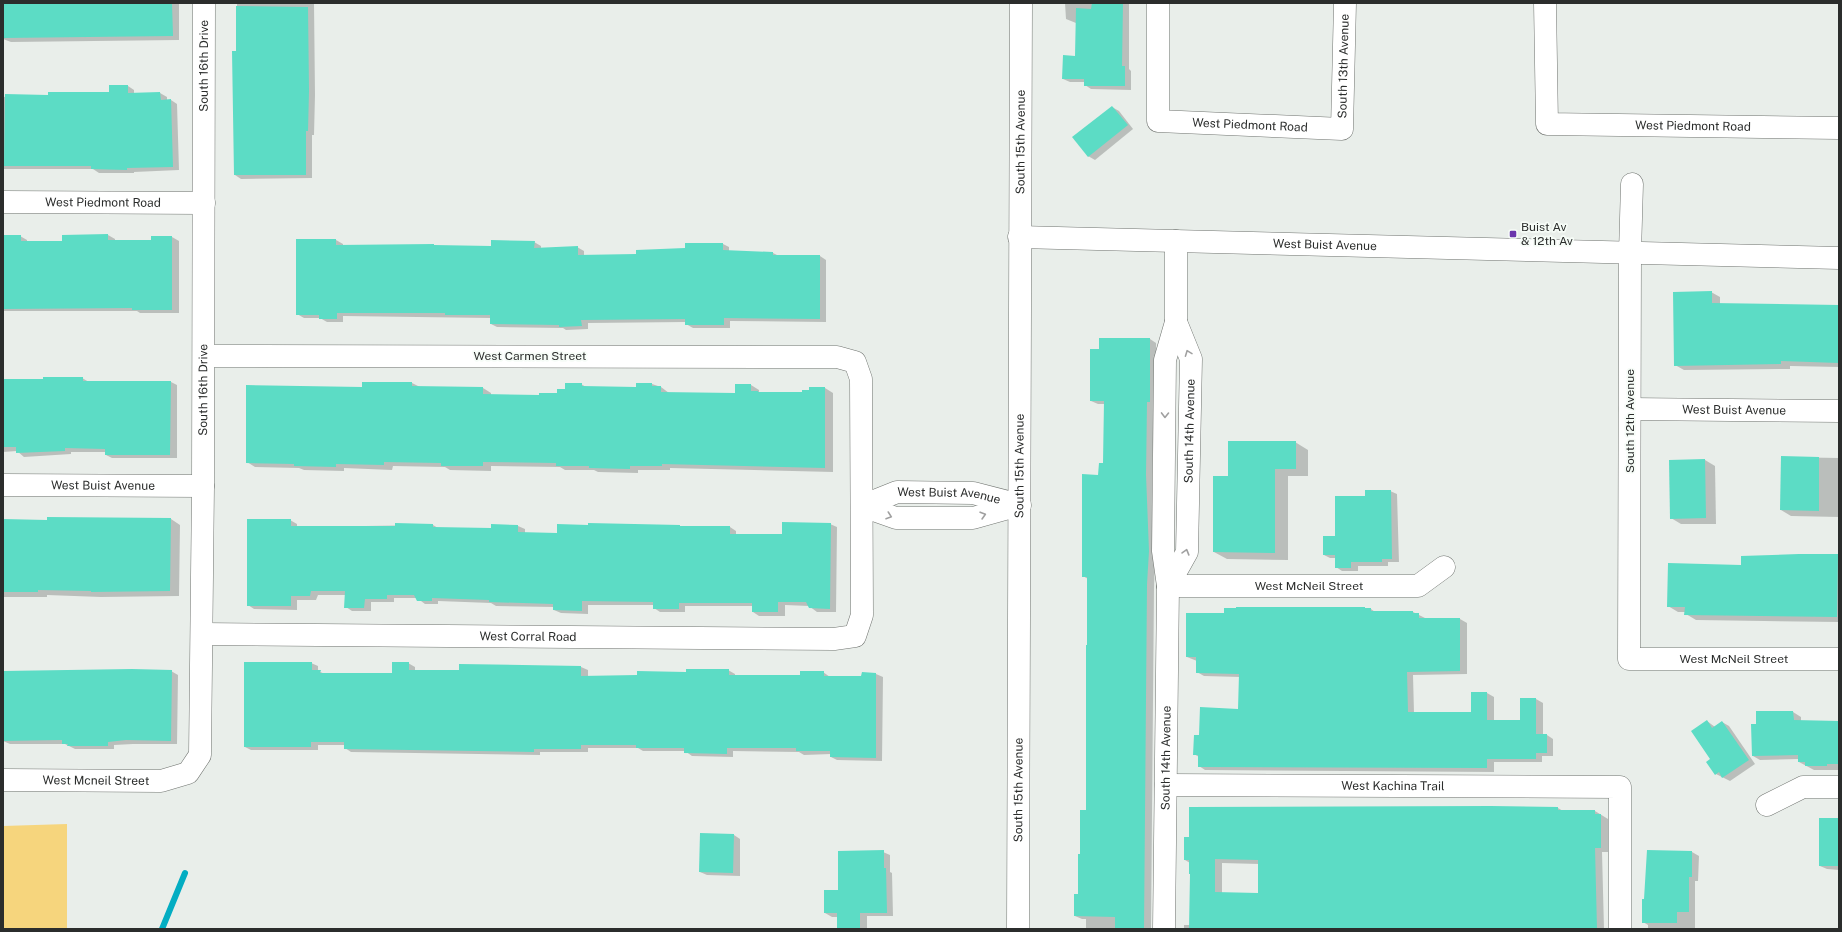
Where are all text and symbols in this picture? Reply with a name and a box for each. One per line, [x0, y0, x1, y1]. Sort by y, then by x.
street label: South 13th Avenue [1335, 14, 1352, 119]
street label: South 16th Drive [197, 20, 211, 112]
street label: South 15th Avenue [1013, 89, 1028, 194]
street label: West Piedmont Road [1192, 115, 1308, 135]
street label: West Piedmont Road [1635, 118, 1751, 134]
street label: West Piedmont Road [45, 195, 161, 210]
place label: Buist Av & 12th Av [1521, 220, 1573, 248]
marker: Buist Av & 12th Av [1508, 229, 1518, 239]
street label: West Buist Avenue [1273, 237, 1377, 253]
street label: South 16th Drive [196, 344, 210, 436]
street label: West Carmen Street [474, 349, 587, 363]
one-way arrow [1185, 349, 1193, 356]
street label: South 12th Avenue [1623, 369, 1637, 473]
street label: South 14th Avenue [1181, 378, 1198, 483]
street label: West Buist Avenue [1682, 402, 1786, 417]
one-way arrow [1161, 412, 1169, 418]
street label: South 15th Avenue [1012, 413, 1027, 518]
street label: West Buist Avenue [51, 478, 155, 493]
street label: West Buist Avenue [897, 485, 1002, 507]
one-way arrow [886, 511, 893, 519]
one-way arrow [979, 512, 986, 520]
one-way arrow [1181, 548, 1189, 555]
street label: West McNeil Street [1255, 579, 1364, 593]
street label: West Corral Road [479, 629, 577, 644]
street label: West McNeil Street [1680, 652, 1789, 666]
street label: South 14th Avenue [1158, 705, 1174, 810]
street label: South 15th Avenue [1011, 737, 1026, 842]
street label: West Mcneil Street [43, 773, 150, 788]
street label: West Kachina Trail [1341, 779, 1445, 793]

